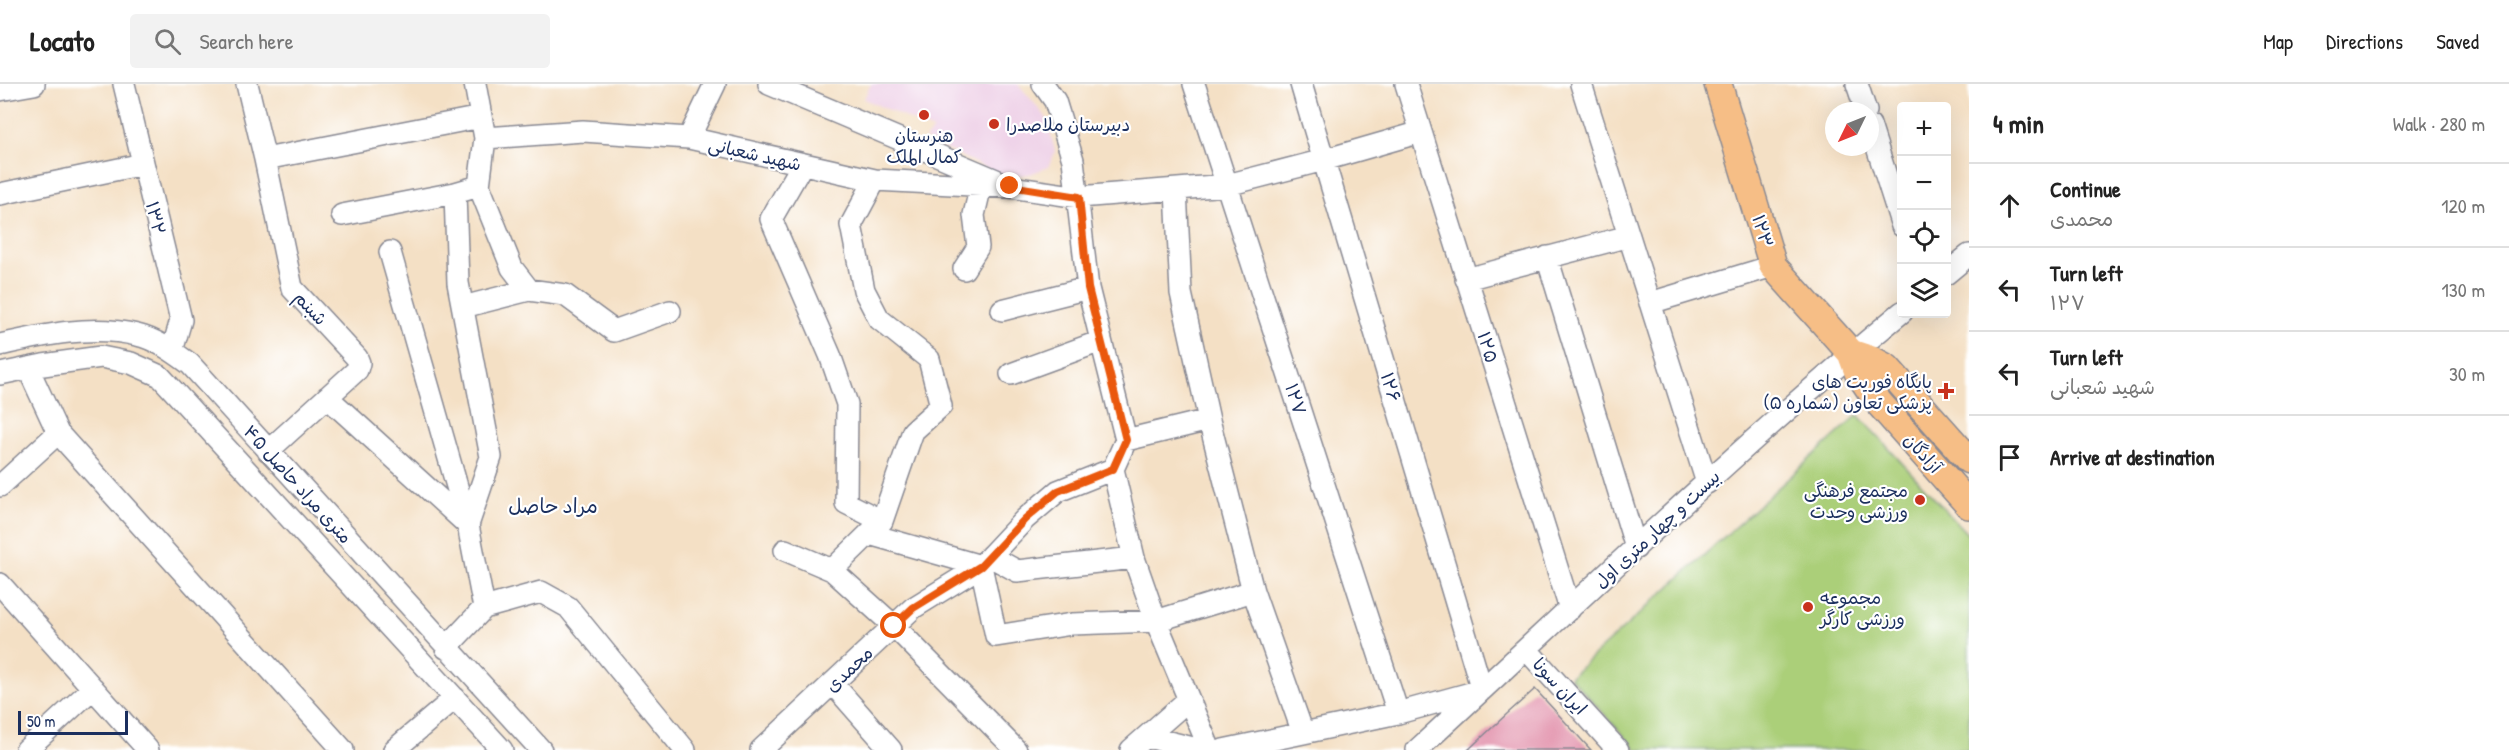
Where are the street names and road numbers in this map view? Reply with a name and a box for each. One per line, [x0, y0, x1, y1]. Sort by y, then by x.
street label: شهید شعبانی [706, 131, 804, 177]
street label: ۱۳۲ [140, 199, 172, 237]
street label: ۱۲۳ [1746, 211, 1780, 251]
street label: شبنم [287, 285, 333, 332]
street label: ۱۲۵ [1471, 328, 1505, 366]
street label: ۱۲۶ [1375, 369, 1407, 405]
street label: ۱۲۷ [1279, 380, 1313, 418]
street label: ۴۵ متری مراد حاصل [238, 419, 358, 549]
street label: آزادگان [1898, 428, 1949, 480]
street label: بیست و چهار متری اول [1589, 464, 1725, 594]
street label: محمدی [820, 640, 878, 698]
street label: ایران سونا [1527, 652, 1593, 720]

